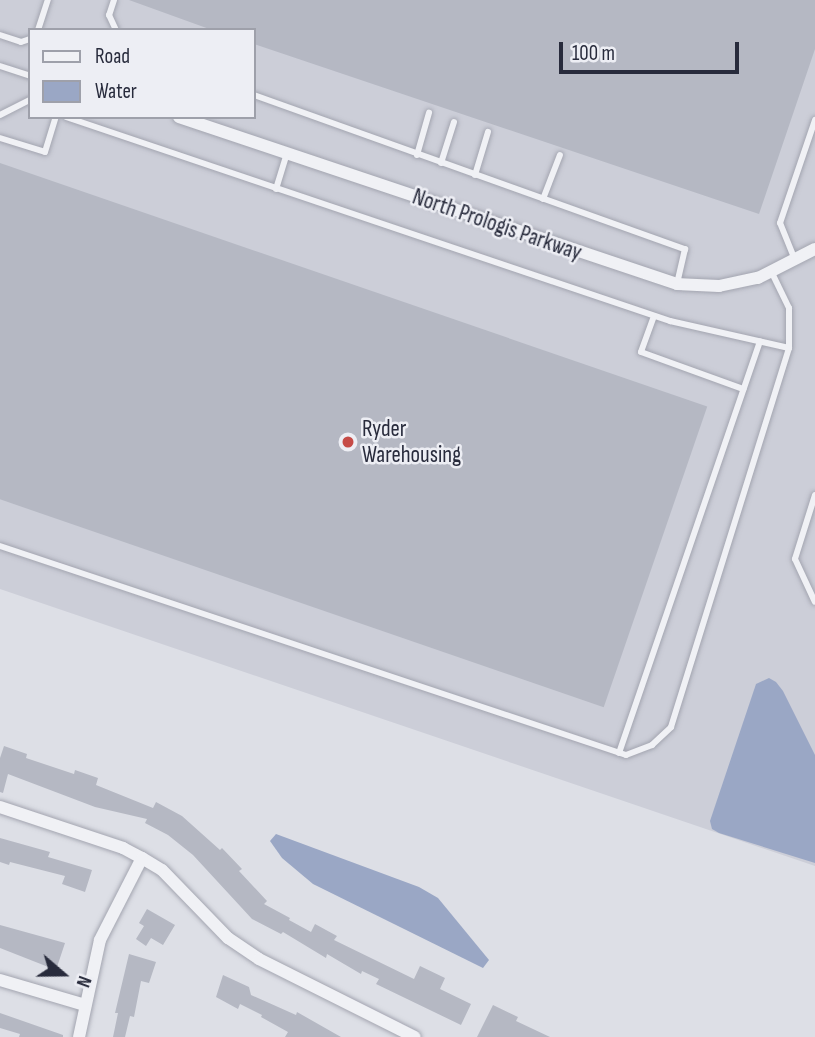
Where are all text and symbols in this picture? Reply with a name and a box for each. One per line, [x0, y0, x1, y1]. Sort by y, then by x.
legend [28, 28, 256, 119]
scale bar [563, 28, 743, 72]
text: 100 m [572, 41, 615, 66]
text: Road [95, 44, 130, 69]
text: Water [95, 79, 137, 104]
street label: North Prologis Parkway [409, 183, 585, 267]
place label: Ryder Warehousing [362, 415, 461, 469]
marker: Ryder Warehousing [340, 434, 356, 450]
north arrow [28, 939, 98, 1009]
text: N [71, 973, 96, 990]

